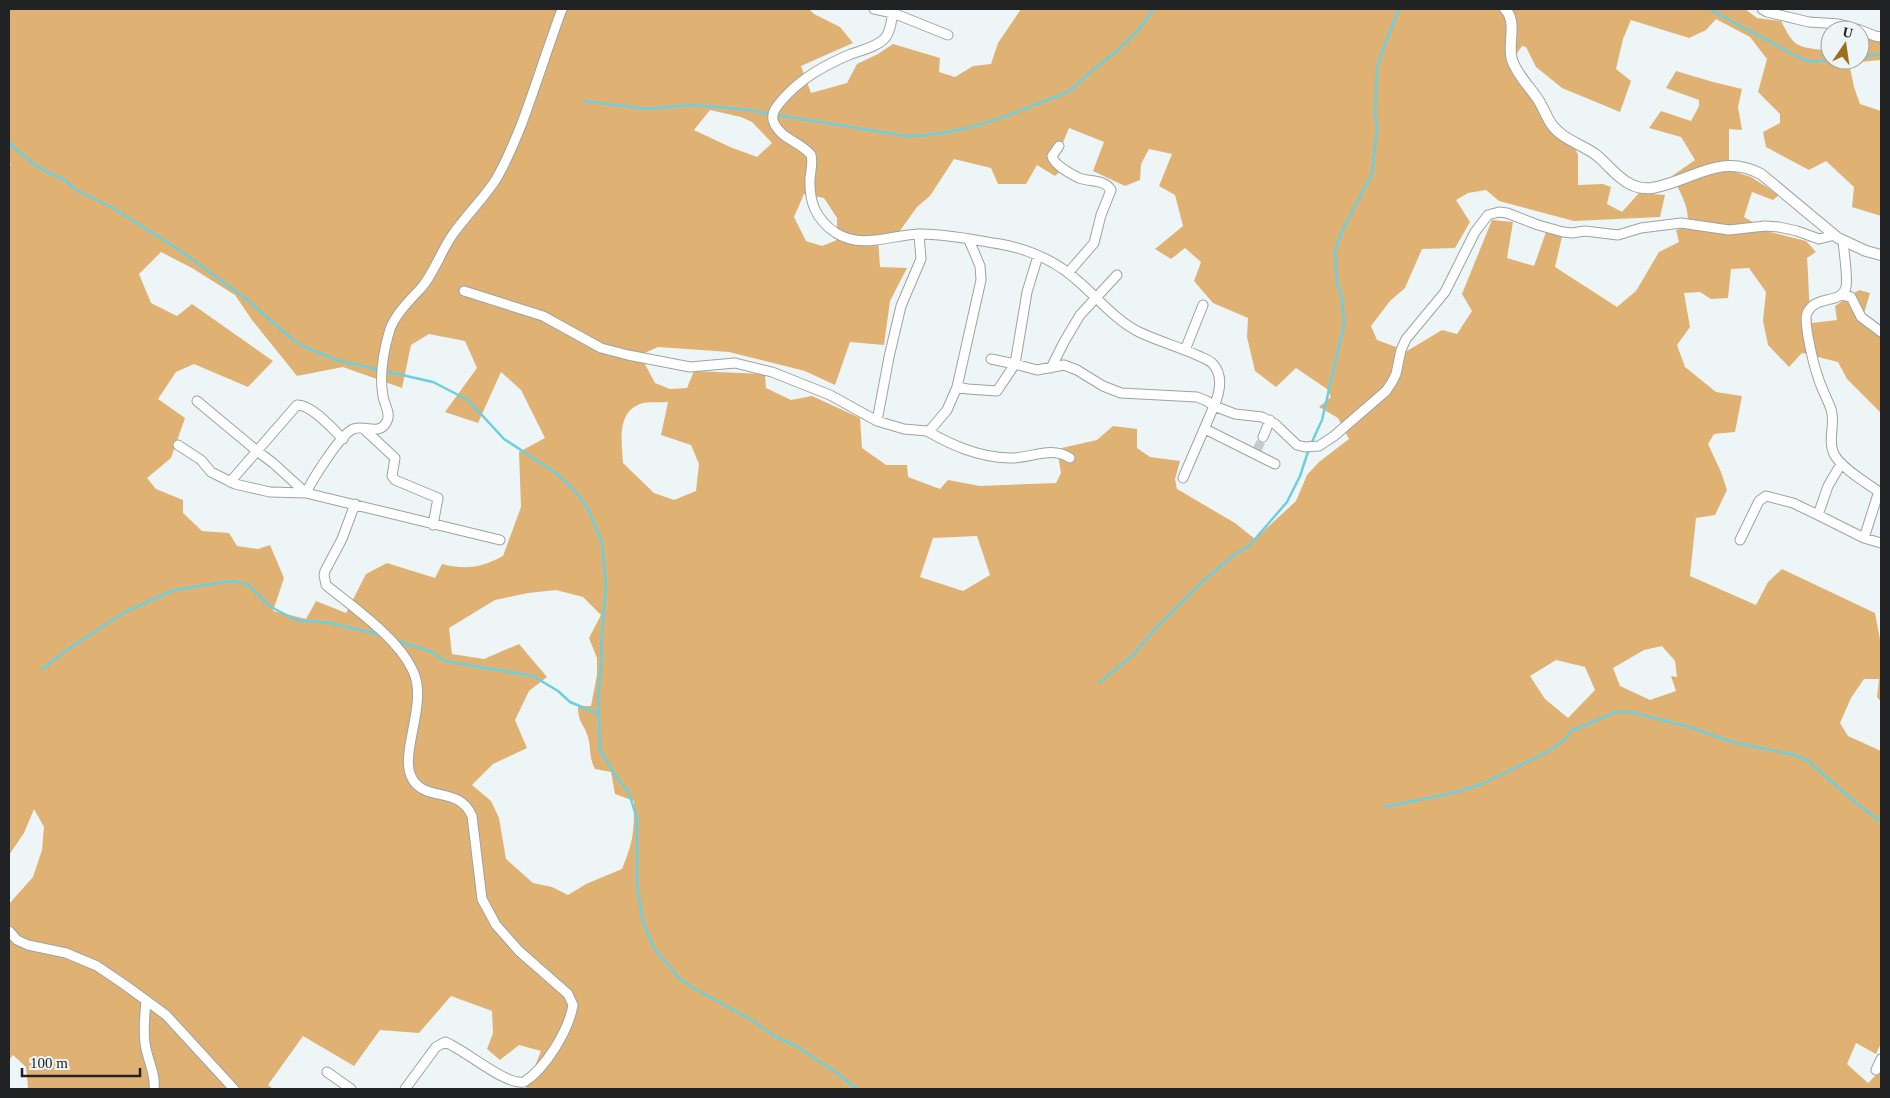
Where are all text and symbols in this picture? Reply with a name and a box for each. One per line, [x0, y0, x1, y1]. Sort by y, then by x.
north arrow [1820, 20, 1870, 70]
text: U [1841, 24, 1854, 41]
scale bar [22, 1046, 140, 1078]
text: 100 m [30, 1055, 68, 1071]

